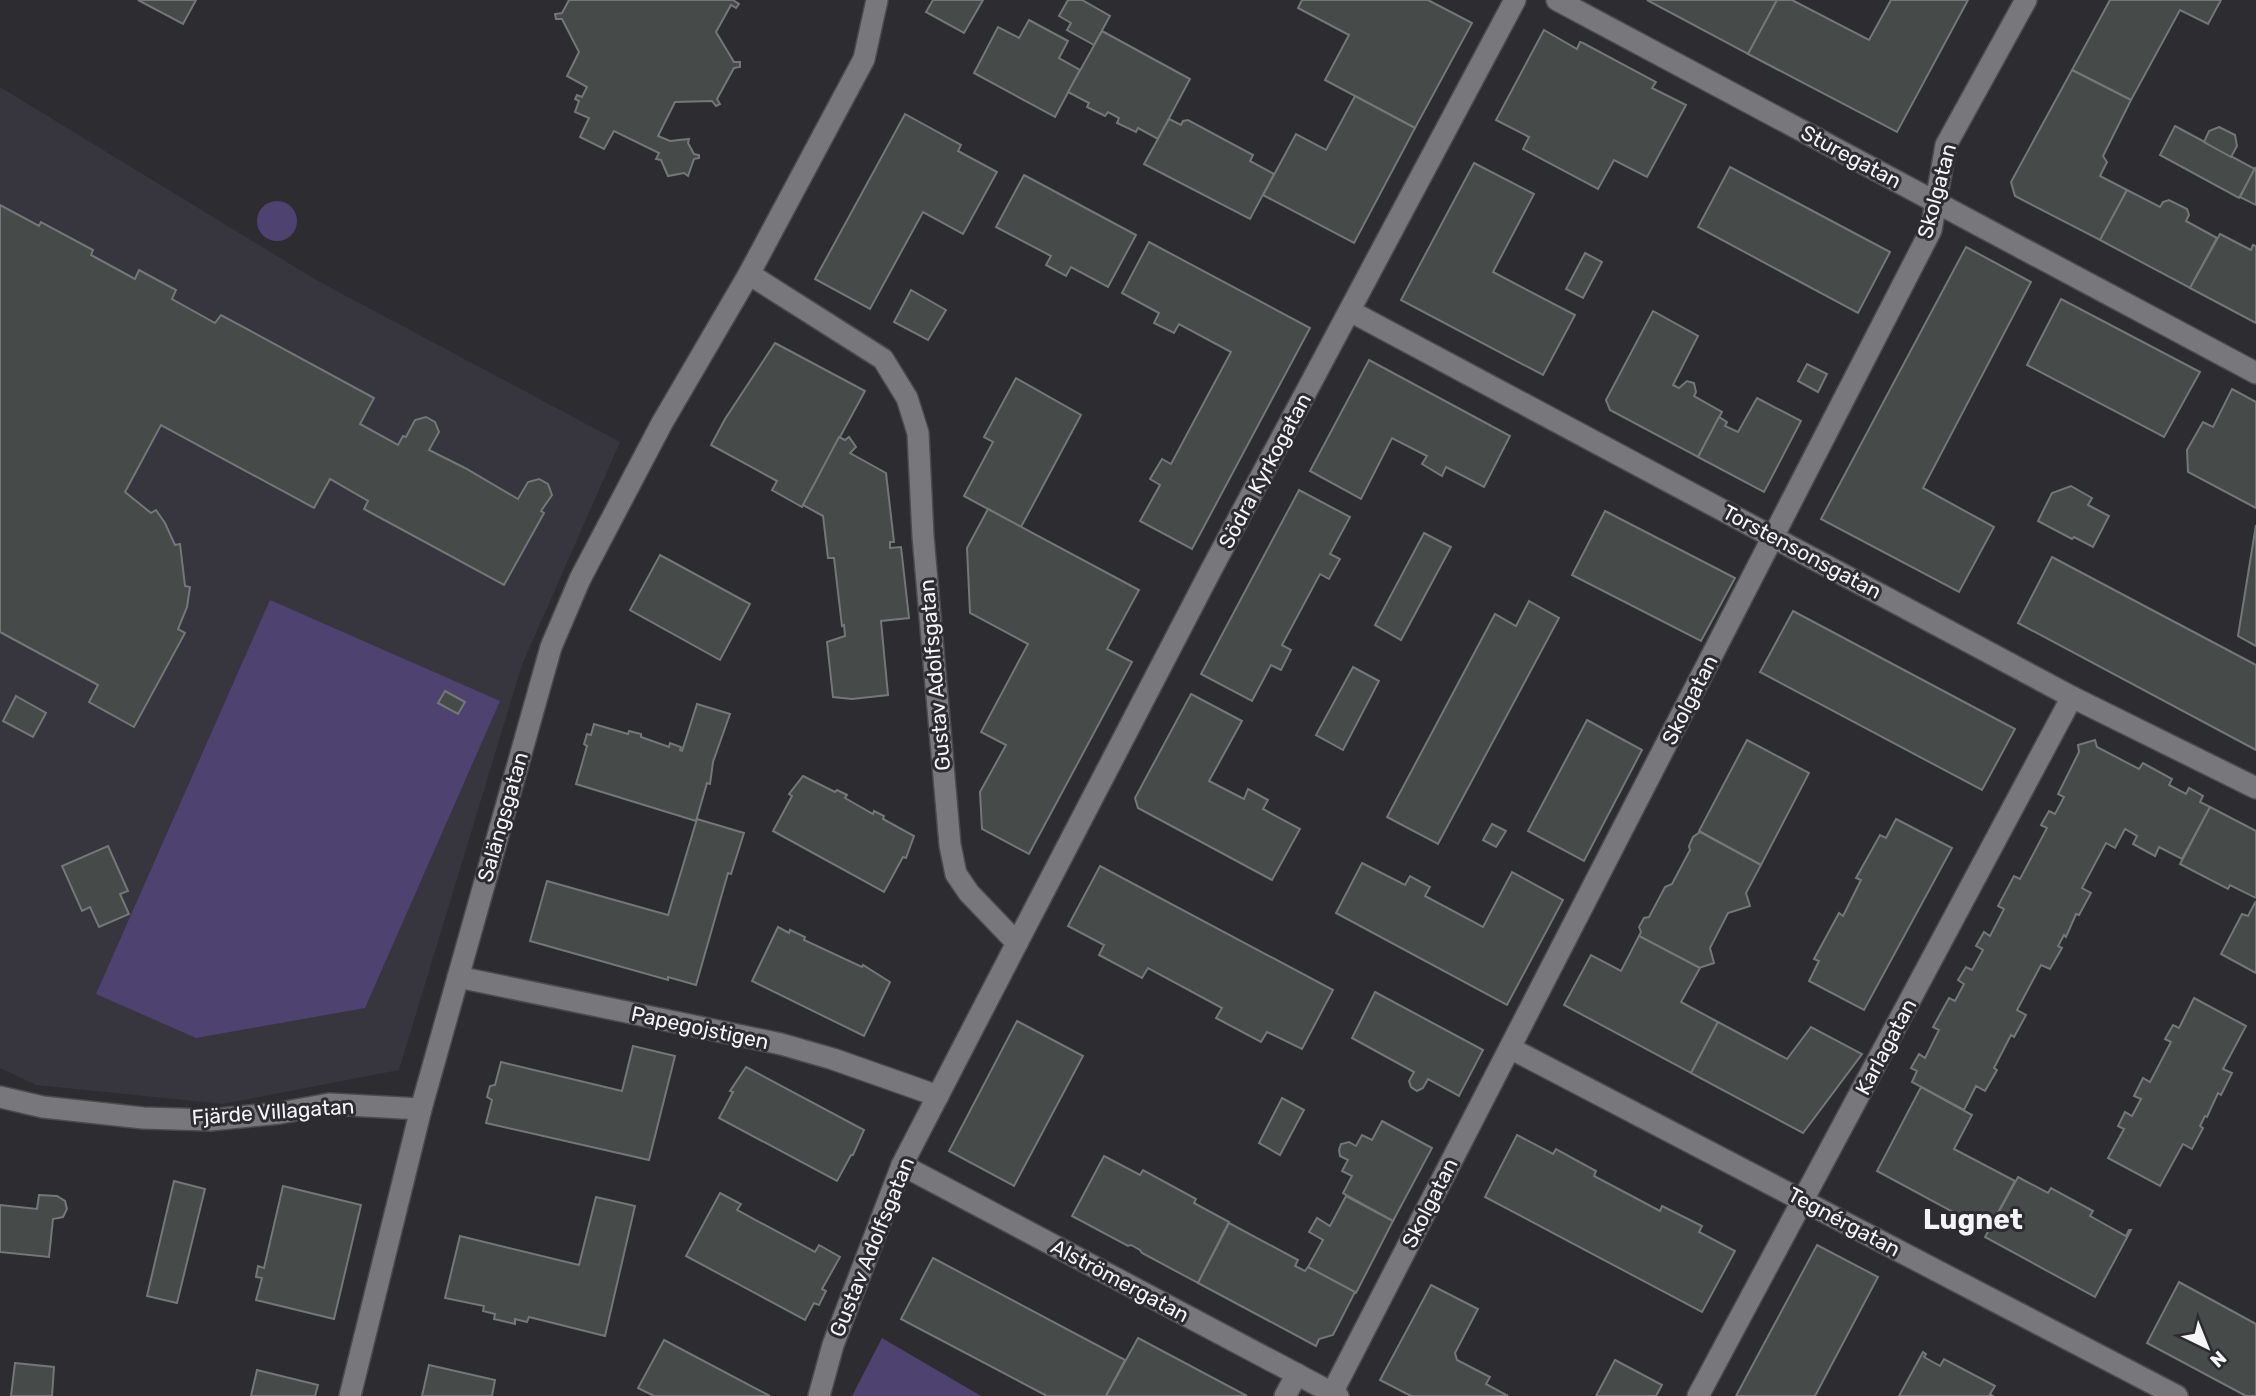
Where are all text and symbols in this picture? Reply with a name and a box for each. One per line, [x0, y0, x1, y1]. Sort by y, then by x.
street label: Sturegatan [1797, 120, 1906, 193]
street label: Skolgatan [1912, 141, 1961, 241]
street label: Södra Kyrkogatan [1213, 389, 1316, 553]
street label: Torstensonsgatan [1719, 499, 1886, 604]
street label: Gustav Adolfsgatan [914, 578, 955, 772]
street label: Skolgatan [1656, 651, 1723, 749]
street label: Salängsgatan [472, 749, 533, 885]
street label: Karlagatan [1850, 994, 1921, 1099]
street label: Papegojstigen [629, 1001, 771, 1054]
street label: Fjärde Villagatan [191, 1093, 355, 1130]
street label: Gustav Adolfsgatan [824, 1153, 919, 1340]
street label: Skolgatan [1396, 1154, 1463, 1252]
street label: Tegnérgatan [1784, 1182, 1905, 1262]
district label: Lugnet [1923, 1203, 2023, 1236]
street label: Alströmergatan [1047, 1234, 1193, 1327]
north arrow [2172, 1312, 2242, 1382]
text: N [2205, 1346, 2231, 1372]

